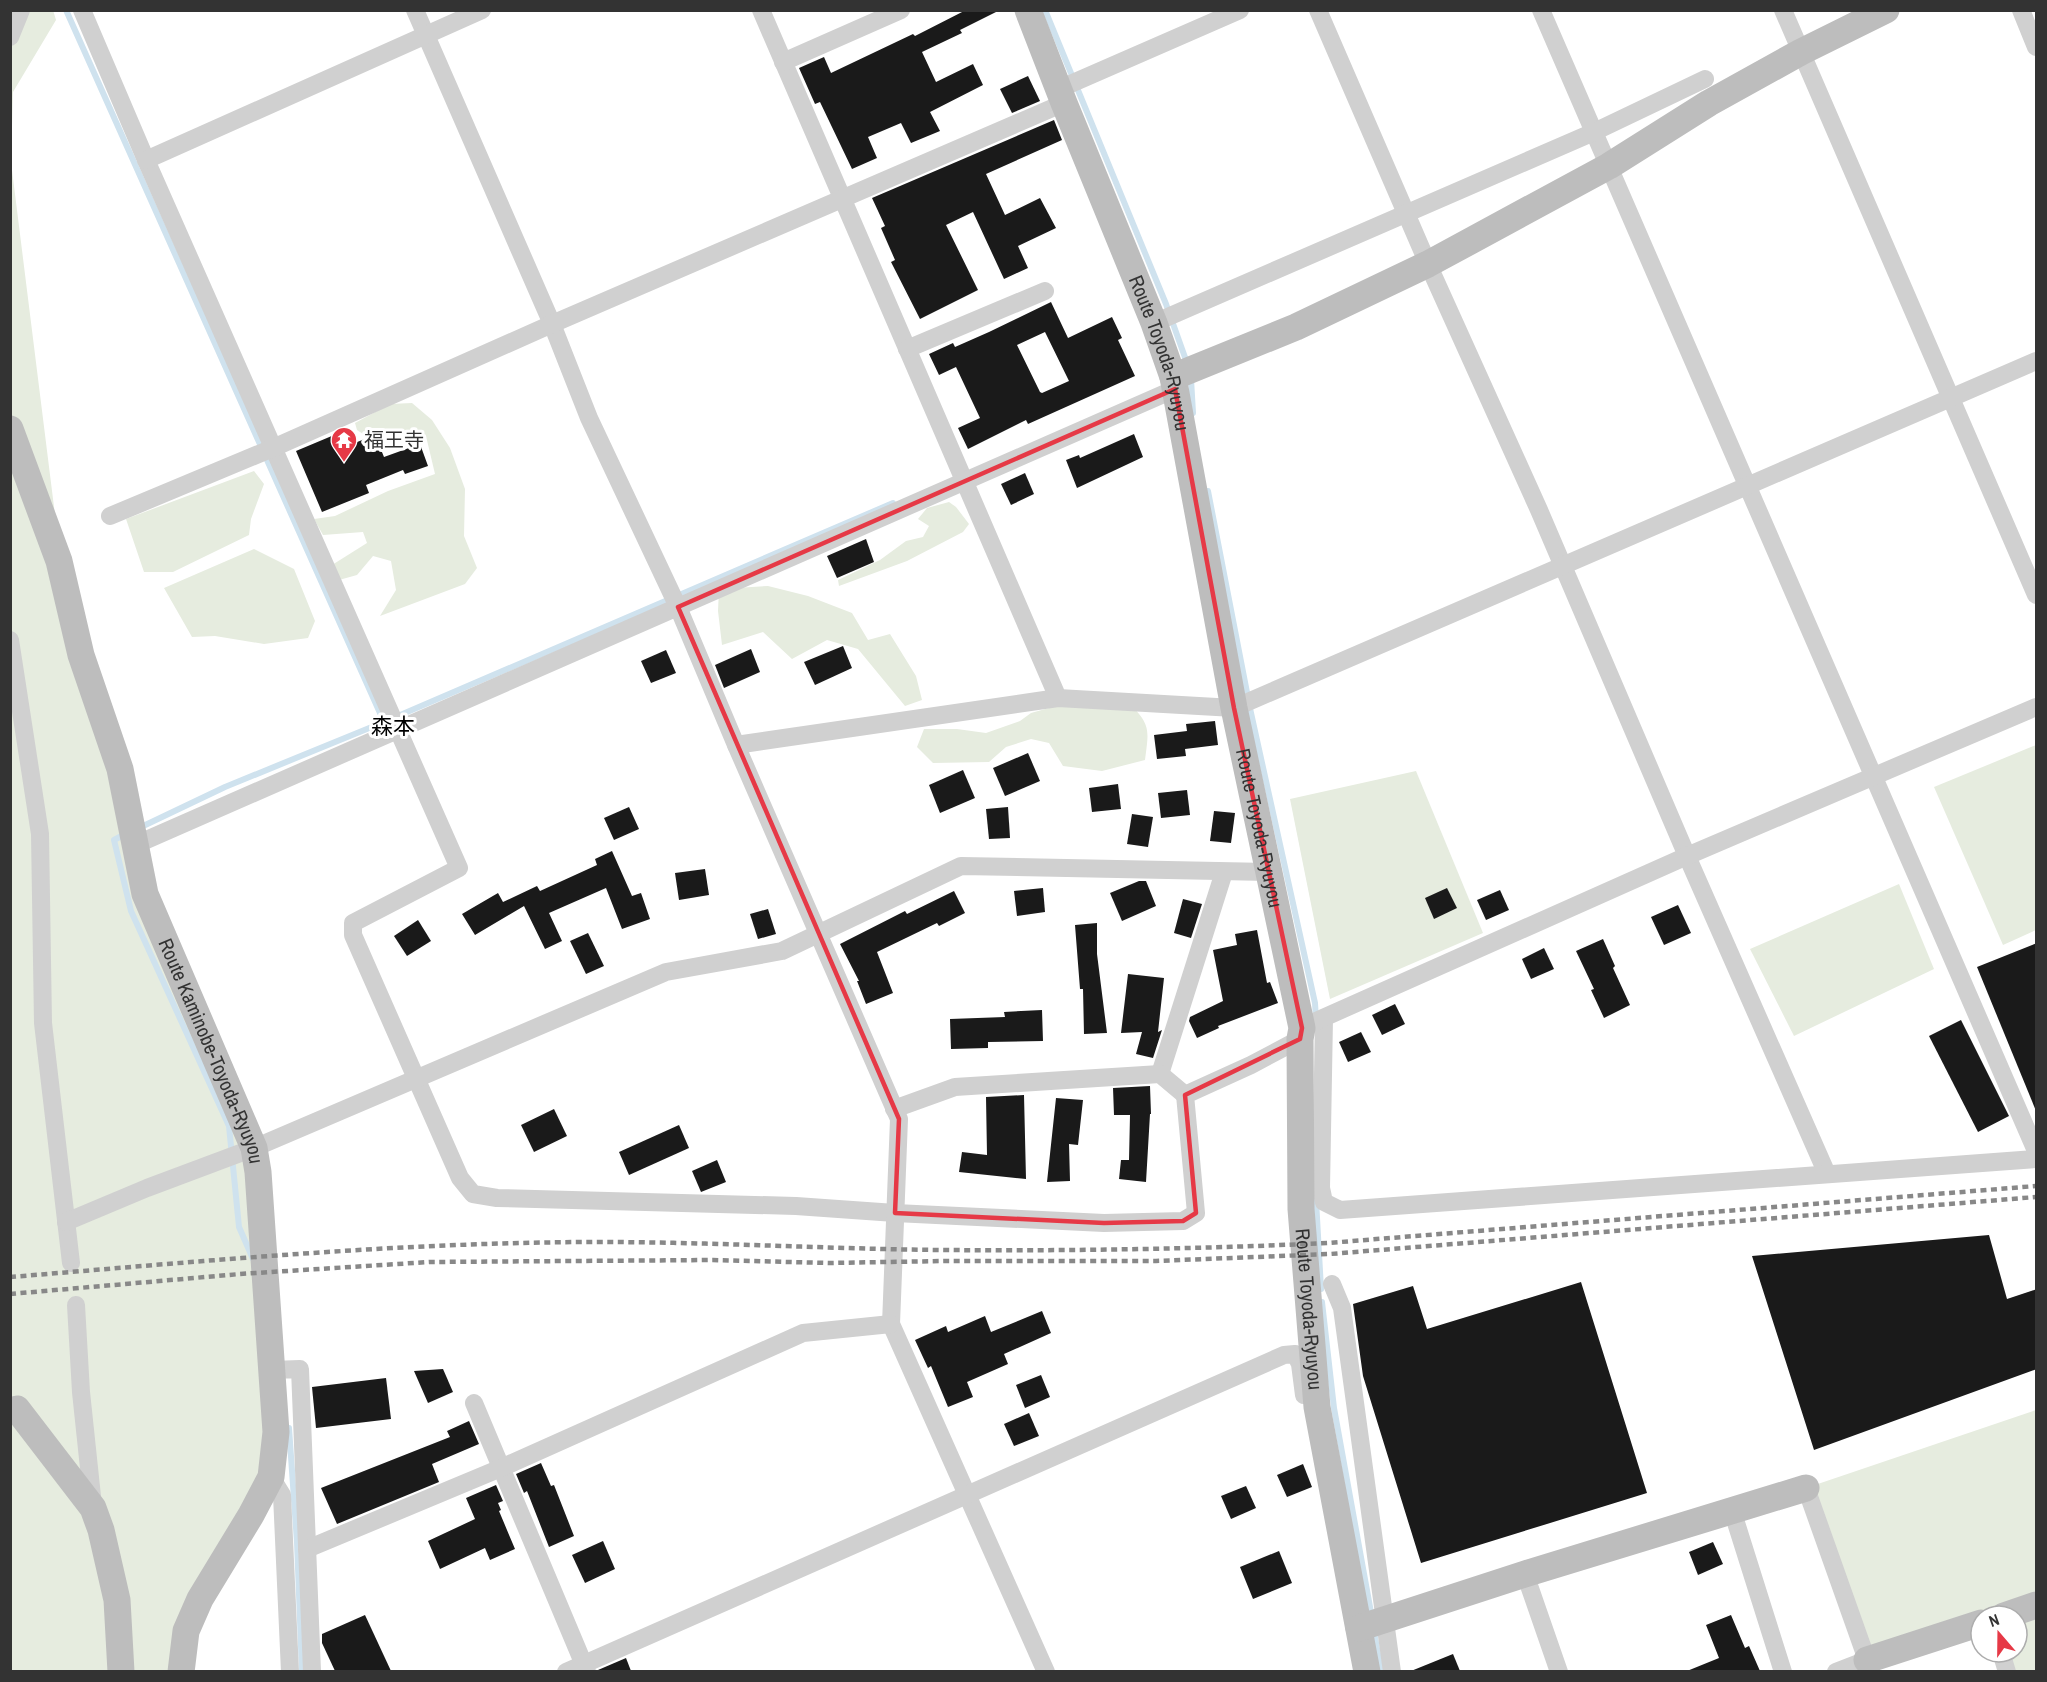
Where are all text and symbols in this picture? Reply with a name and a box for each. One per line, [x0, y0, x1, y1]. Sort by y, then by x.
street label: Route Toyoda-Ryuyou [1123, 271, 1197, 433]
temple icon: 福王寺 [329, 425, 359, 463]
place label: 福王寺 [364, 426, 424, 453]
district label: 森本 [371, 711, 415, 741]
street label: Route Toyoda-Ryuyou [1230, 746, 1290, 910]
street label: Route Kaminobe-Toyoda-Ryuyou [153, 934, 270, 1166]
street label: Route Toyoda-Ryuyou [1290, 1227, 1330, 1391]
north arrow [1969, 1604, 2029, 1664]
text: N [1986, 1608, 2002, 1632]

